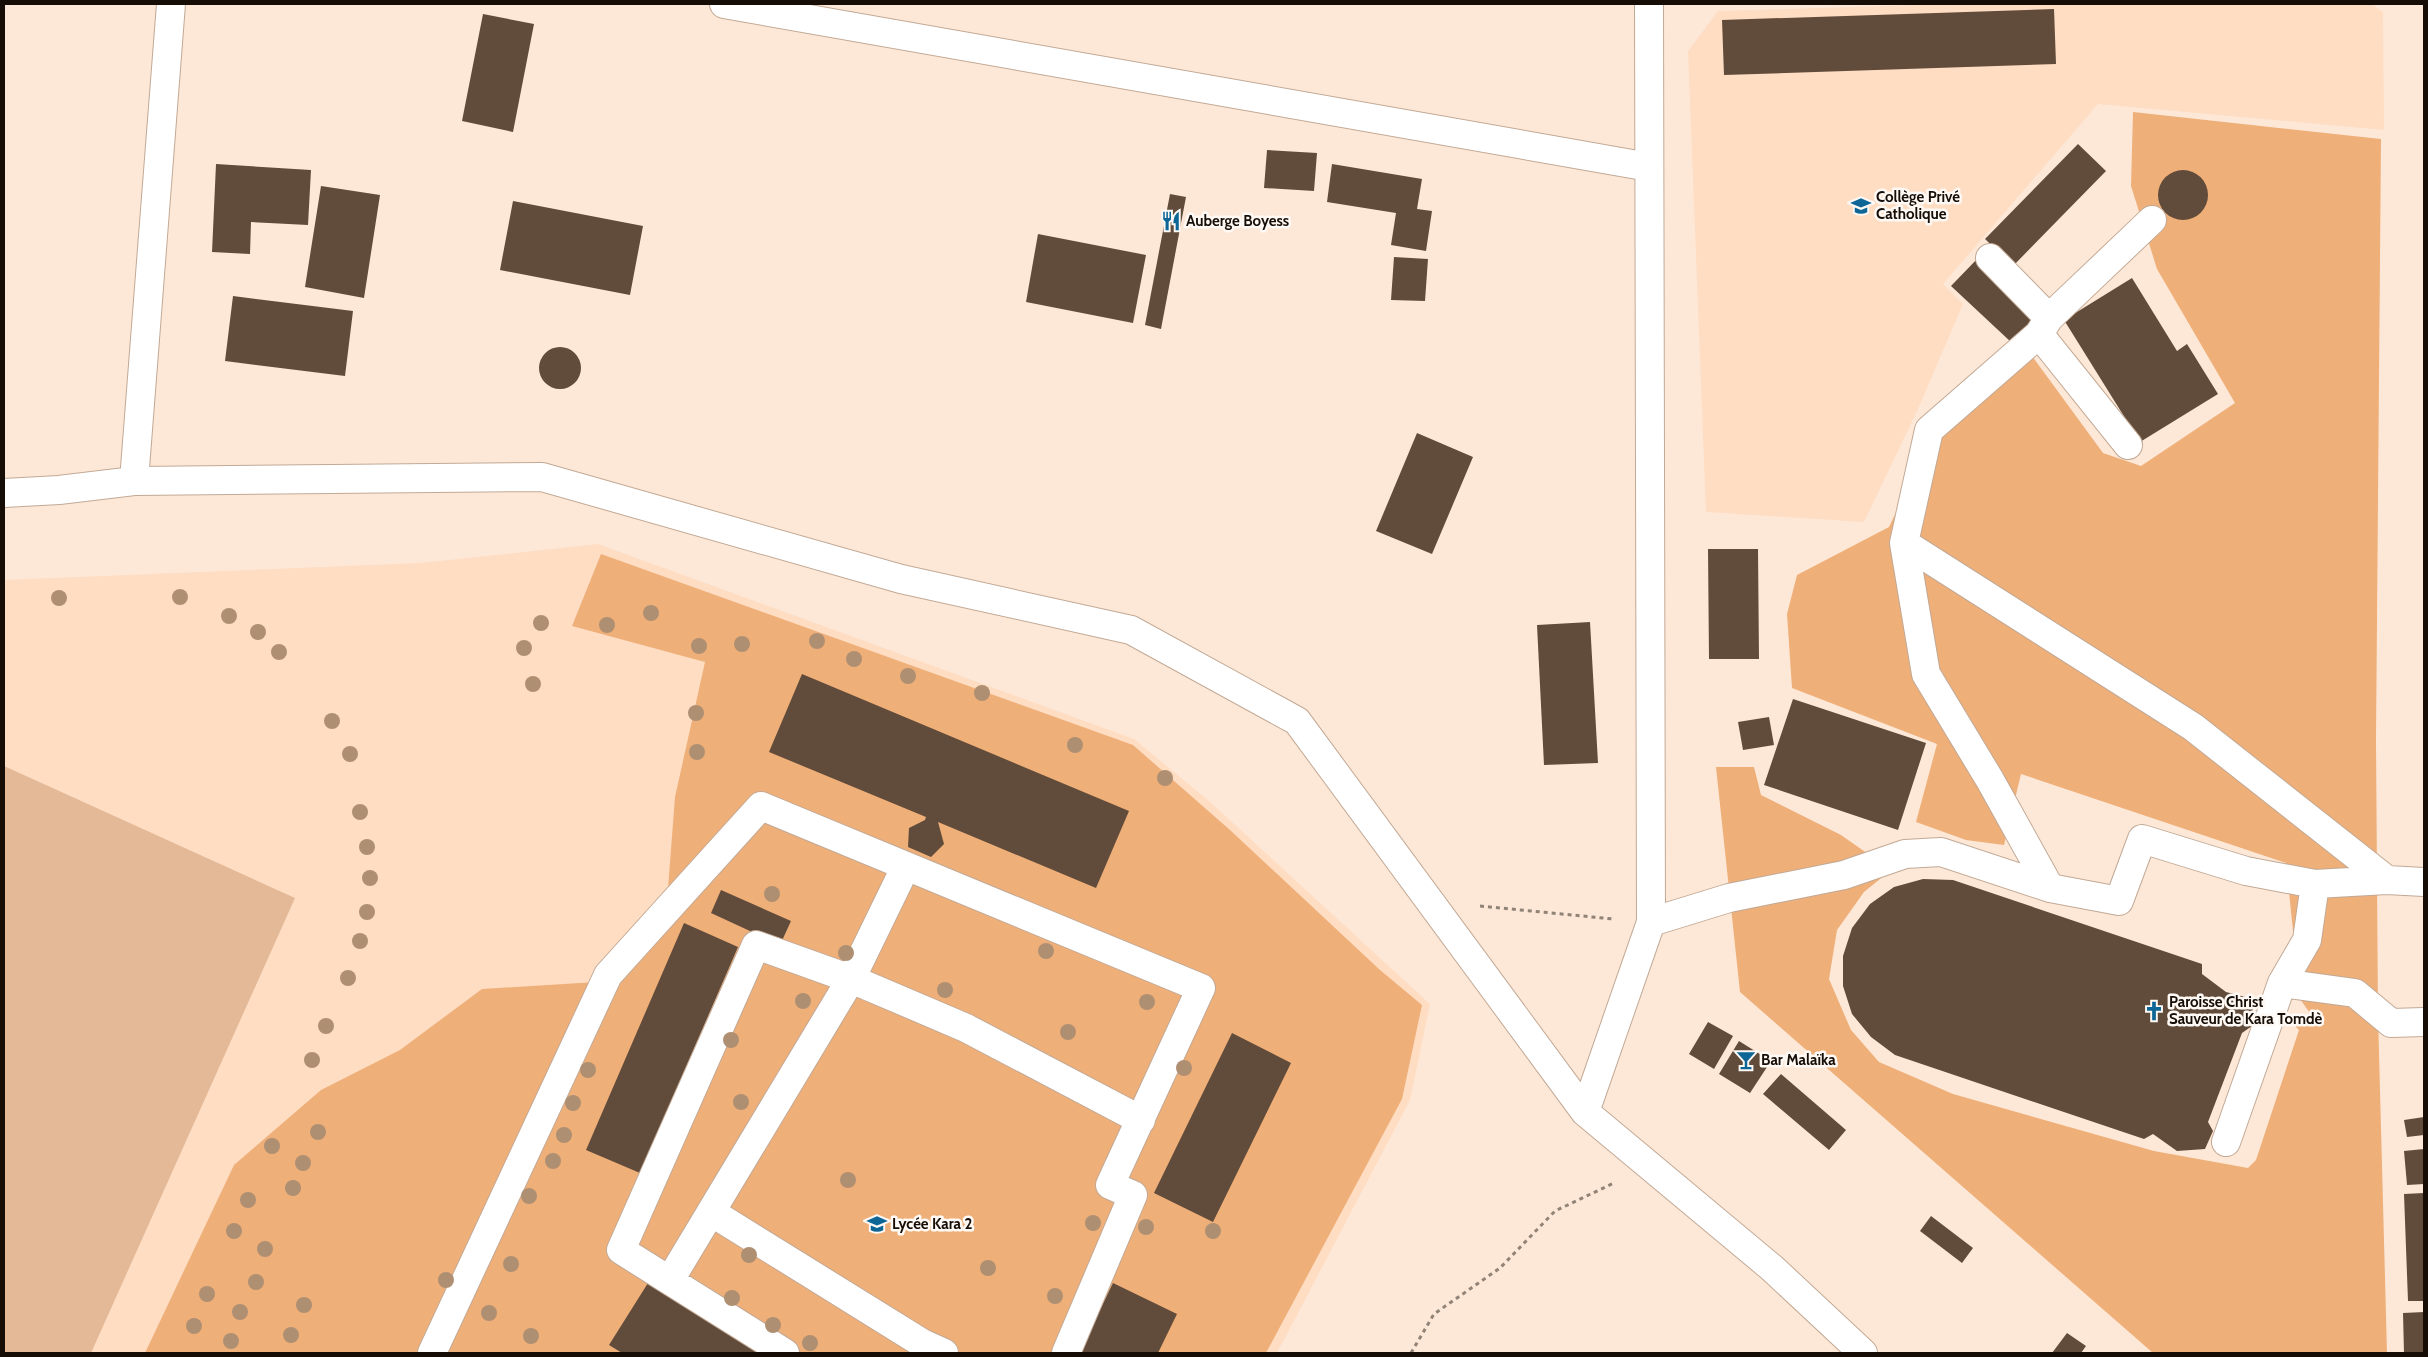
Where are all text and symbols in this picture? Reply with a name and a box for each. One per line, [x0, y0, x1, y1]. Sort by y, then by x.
place label: Collège Privé Catholique [1876, 188, 1960, 223]
school or university icon: Collège Privé Catholique [1850, 195, 1872, 217]
restaurant icon: Auberge Boyess [1160, 210, 1182, 232]
place label: Auberge Boyess [1186, 212, 1289, 230]
place label: Paroisse Christ Sauveur de Kara Tomdè [2169, 993, 2323, 1028]
church icon: Paroisse Christ Sauveur de Kara Tomdè [2143, 1000, 2165, 1022]
bar icon: Bar Malaïka [1735, 1049, 1757, 1071]
place label: Bar Malaïka [1761, 1051, 1836, 1069]
school or university icon: Lycée Kara 2 [866, 1213, 888, 1235]
place label: Lycée Kara 2 [892, 1215, 972, 1233]

